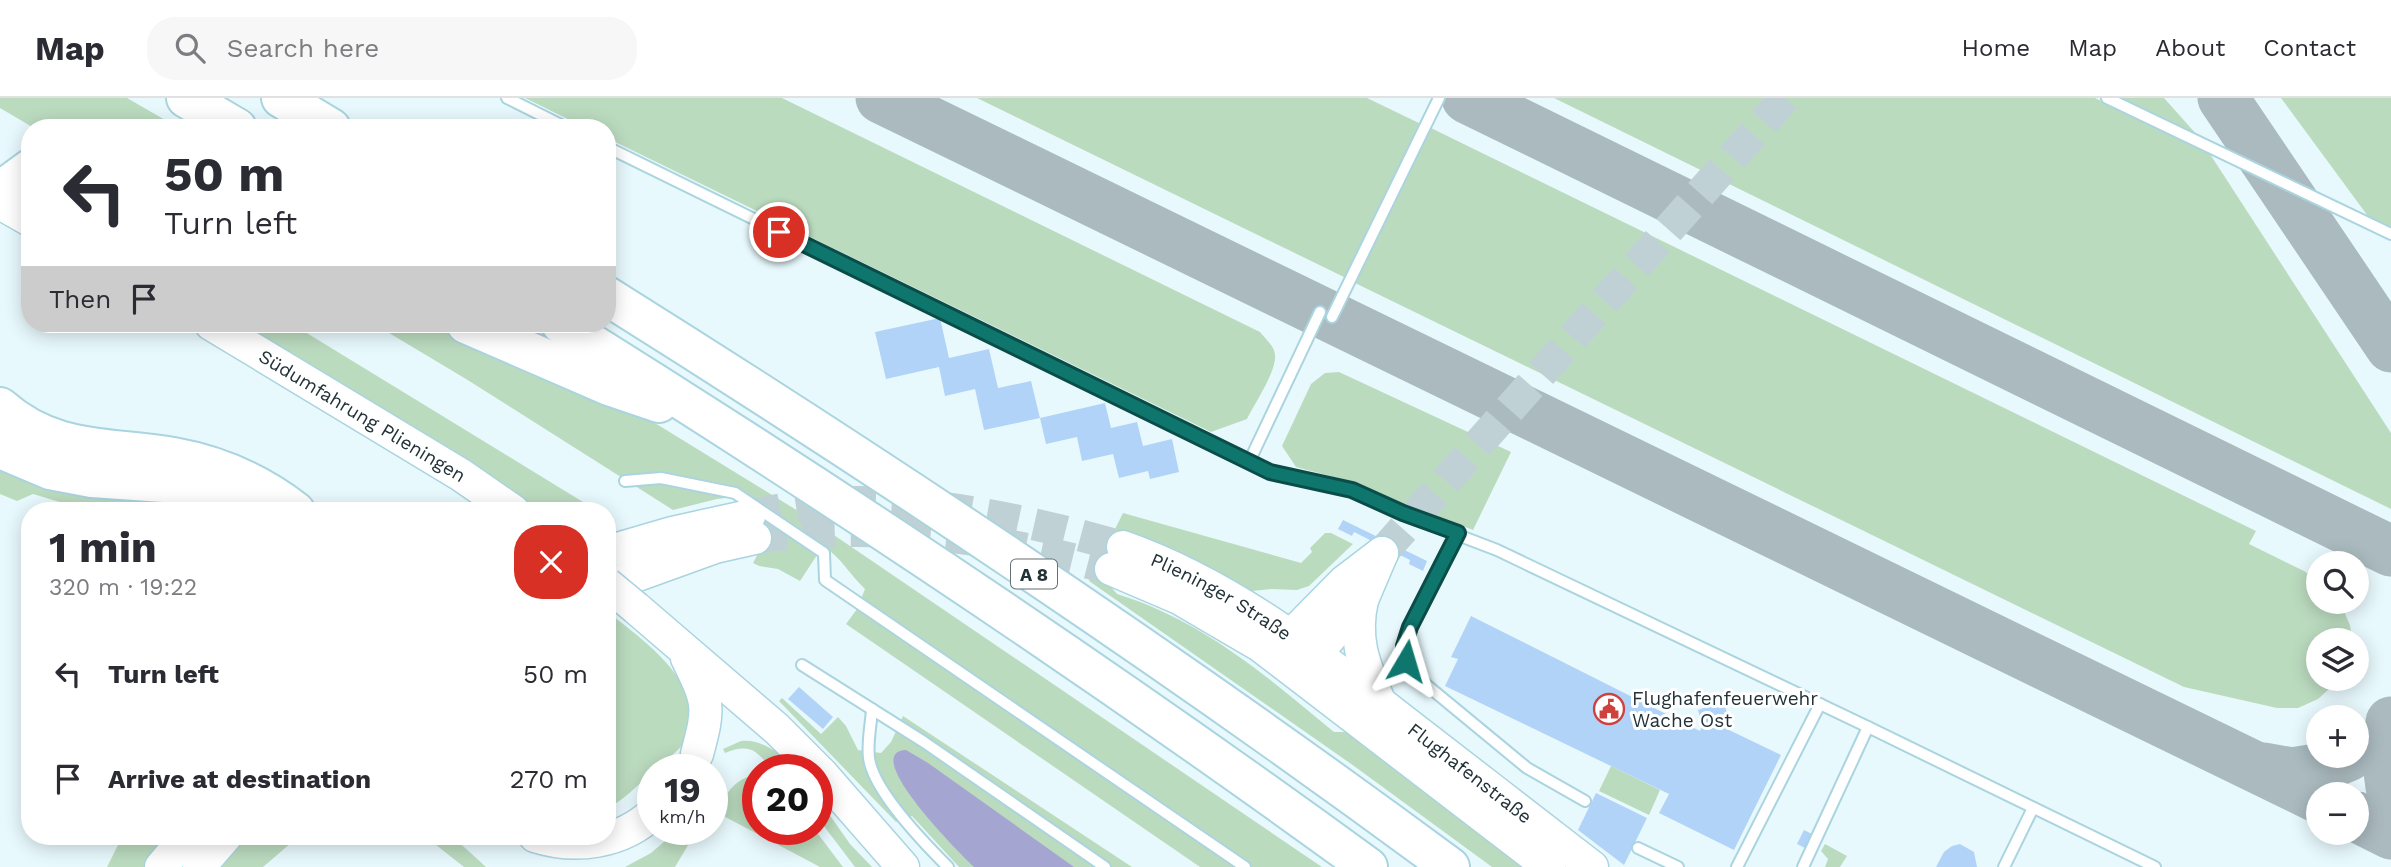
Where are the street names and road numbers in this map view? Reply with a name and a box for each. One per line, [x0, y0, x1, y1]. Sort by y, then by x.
street label: Südumfahrung Plieningen [255, 344, 470, 487]
street label: Plieninger Straße [1147, 548, 1296, 645]
road number: A 8 [1011, 560, 1057, 588]
street label: Flughafenstraße [1404, 718, 1537, 828]

